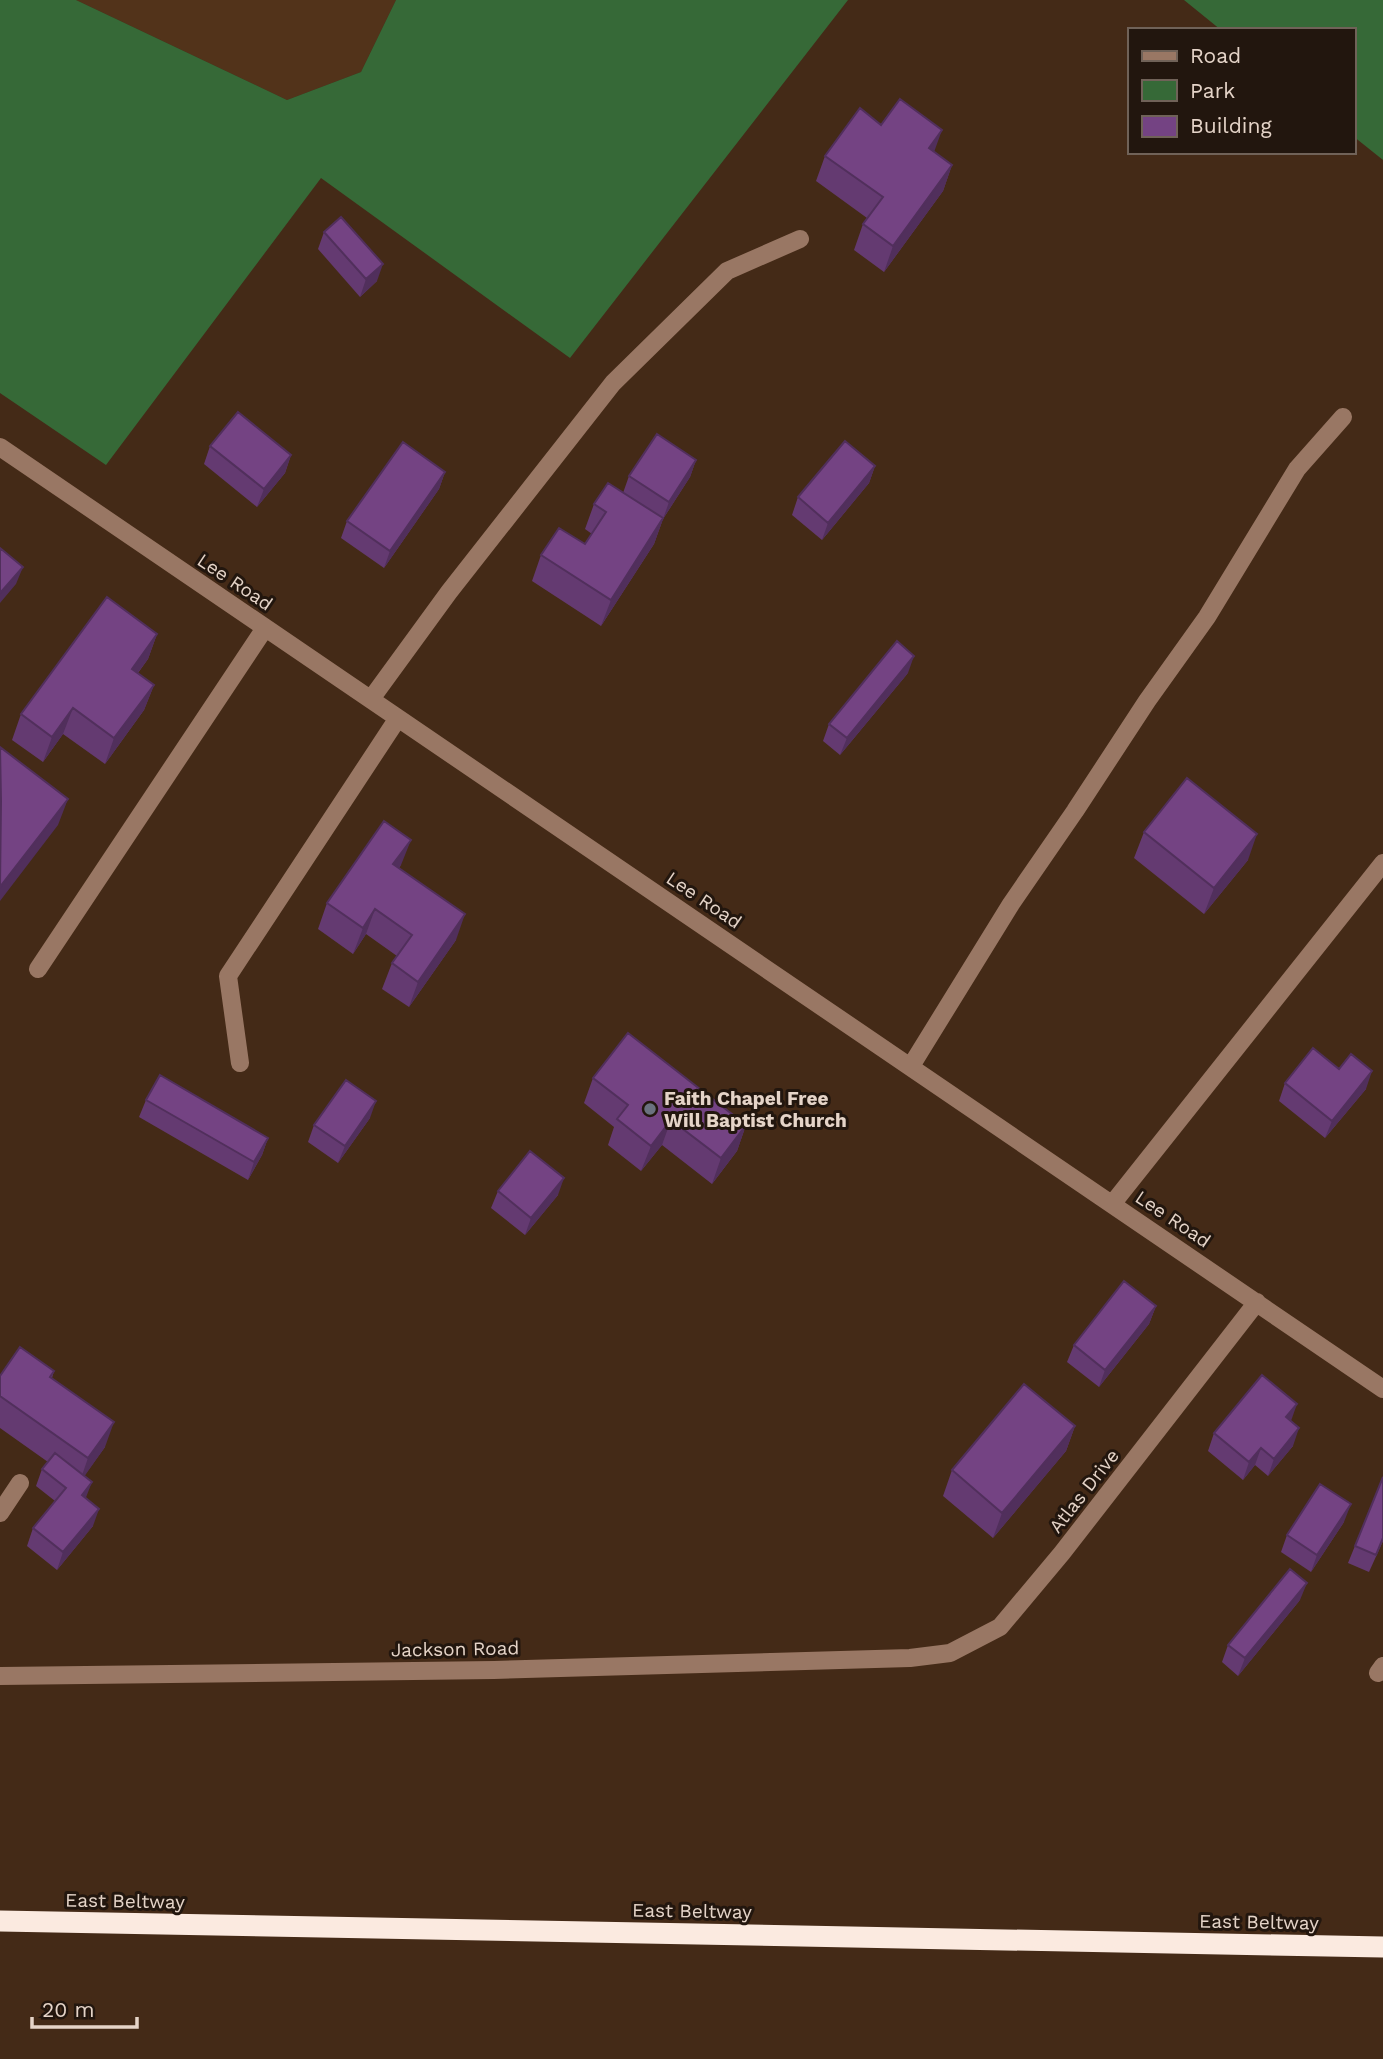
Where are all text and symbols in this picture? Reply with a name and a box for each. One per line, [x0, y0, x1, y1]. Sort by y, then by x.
legend [1128, 28, 1355, 154]
text: Road [1190, 43, 1241, 68]
text: Park [1190, 78, 1235, 103]
text: Building [1190, 113, 1272, 138]
street label: Lee Road [193, 548, 277, 616]
street label: Lee Road [662, 866, 746, 934]
place label: Faith Chapel Free Will Baptist Church [664, 1087, 847, 1132]
marker: Faith Chapel Free Will Baptist Church [642, 1101, 658, 1117]
street label: Lee Road [1131, 1185, 1215, 1253]
street label: Atlas Drive [1044, 1444, 1124, 1538]
street label: Jackson Road [391, 1636, 519, 1662]
street label: East Beltway [65, 1888, 185, 1914]
street label: East Beltway [632, 1898, 752, 1924]
street label: East Beltway [1199, 1909, 1319, 1935]
scale bar [32, 1986, 136, 2030]
text: 20 m [42, 1997, 94, 2022]

